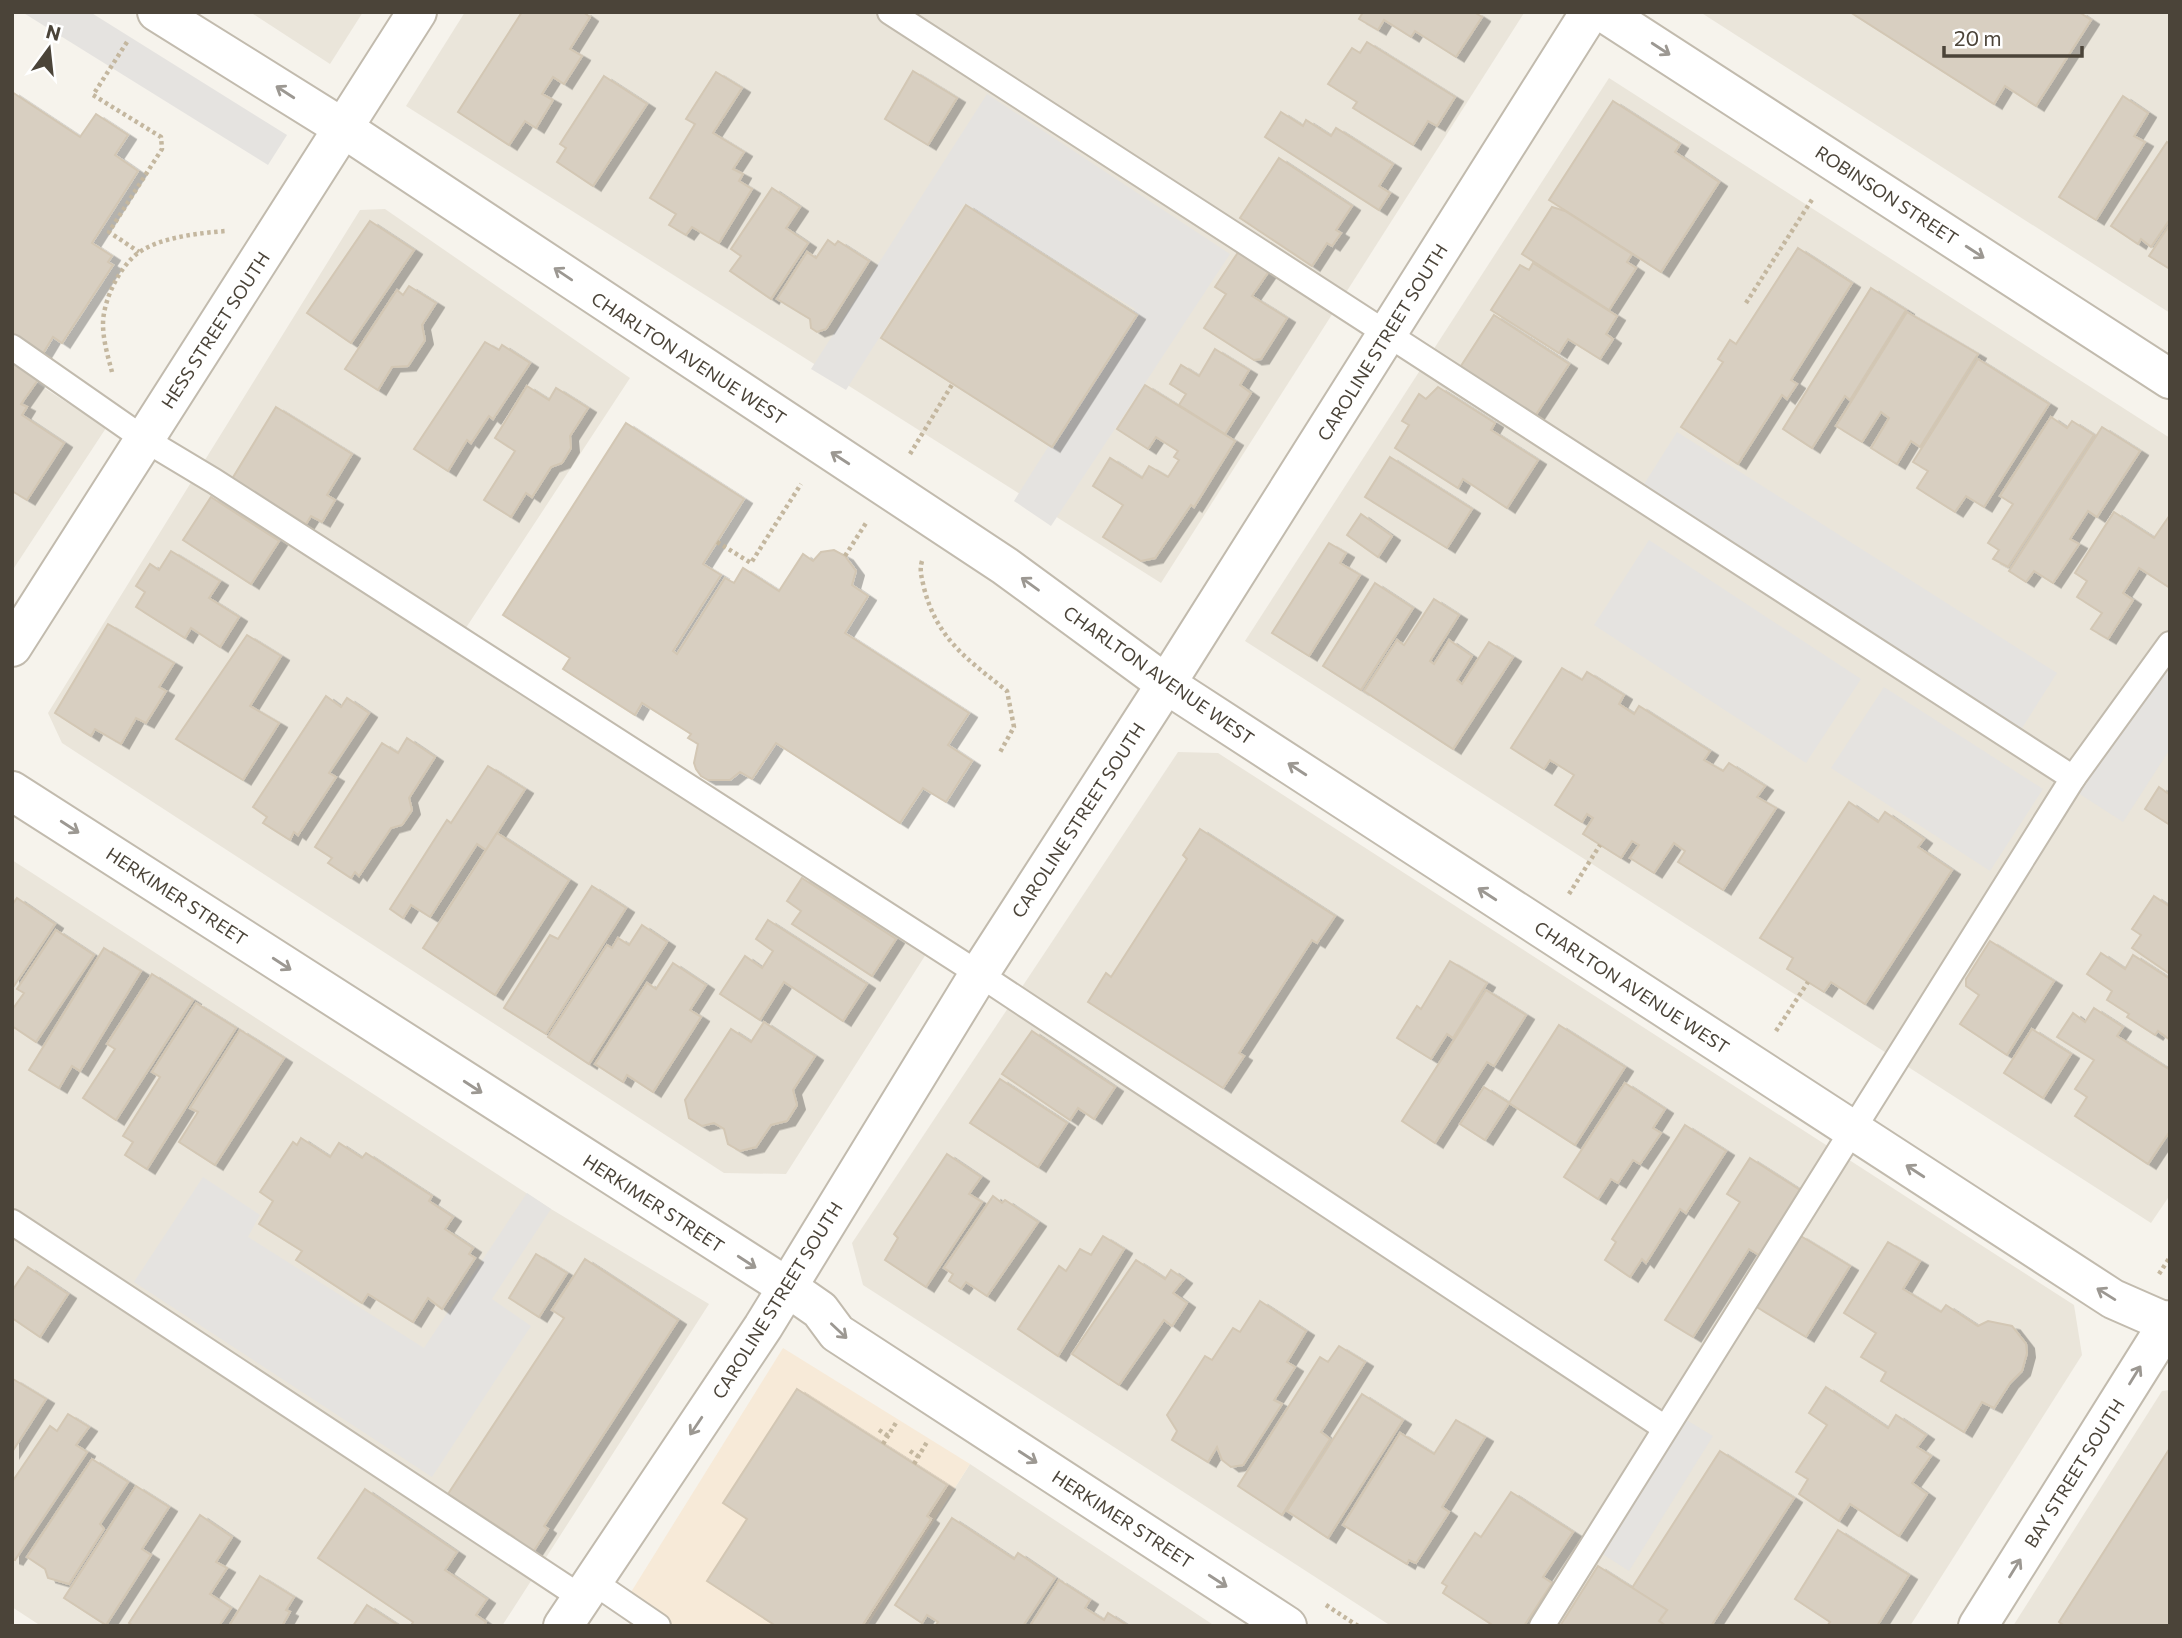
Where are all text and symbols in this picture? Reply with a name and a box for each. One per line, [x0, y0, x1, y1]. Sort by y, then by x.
north arrow [14, 14, 84, 84]
scale bar [1944, 14, 2082, 58]
text: N [44, 19, 63, 45]
text: 20 m [1954, 25, 2002, 50]
one-way arrow [1650, 43, 1670, 57]
one-way arrow [276, 85, 296, 99]
street label: ROBINSON STREET [1811, 141, 1963, 249]
street label: CAROLINE STREET SOUTH [1312, 239, 1452, 445]
one-way arrow [1965, 245, 1984, 260]
street label: HESS STREET SOUTH [156, 247, 274, 413]
one-way arrow [554, 267, 573, 282]
street label: CHARLTON AVENUE WEST [588, 287, 790, 429]
one-way arrow [831, 451, 850, 466]
one-way arrow [1021, 577, 1040, 591]
street label: CHARLTON AVENUE WEST [1060, 601, 1258, 749]
street label: CAROLINE STREET SOUTH [1007, 718, 1149, 922]
one-way arrow [1288, 762, 1307, 777]
one-way arrow [59, 821, 79, 835]
street label: HERKIMER STREET [102, 842, 252, 950]
one-way arrow [1478, 887, 1498, 901]
street label: CHARLTON AVENUE WEST [1531, 916, 1733, 1058]
one-way arrow [271, 957, 291, 971]
one-way arrow [463, 1079, 482, 1094]
street label: HERKIMER STREET [579, 1149, 729, 1257]
one-way arrow [1906, 1163, 1925, 1178]
street label: CAROLINE STREET SOUTH [707, 1197, 847, 1403]
one-way arrow [737, 1255, 756, 1270]
one-way arrow [2097, 1287, 2116, 1302]
one-way arrow [829, 1322, 847, 1339]
one-way arrow [2128, 1366, 2143, 1385]
street label: BAY STREET SOUTH [2019, 1395, 2129, 1551]
one-way arrow [689, 1416, 703, 1435]
one-way arrow [1017, 1450, 1037, 1464]
street label: HERKIMER STREET [1048, 1465, 1198, 1573]
one-way arrow [2008, 1558, 2022, 1578]
one-way arrow [1208, 1574, 1228, 1588]

